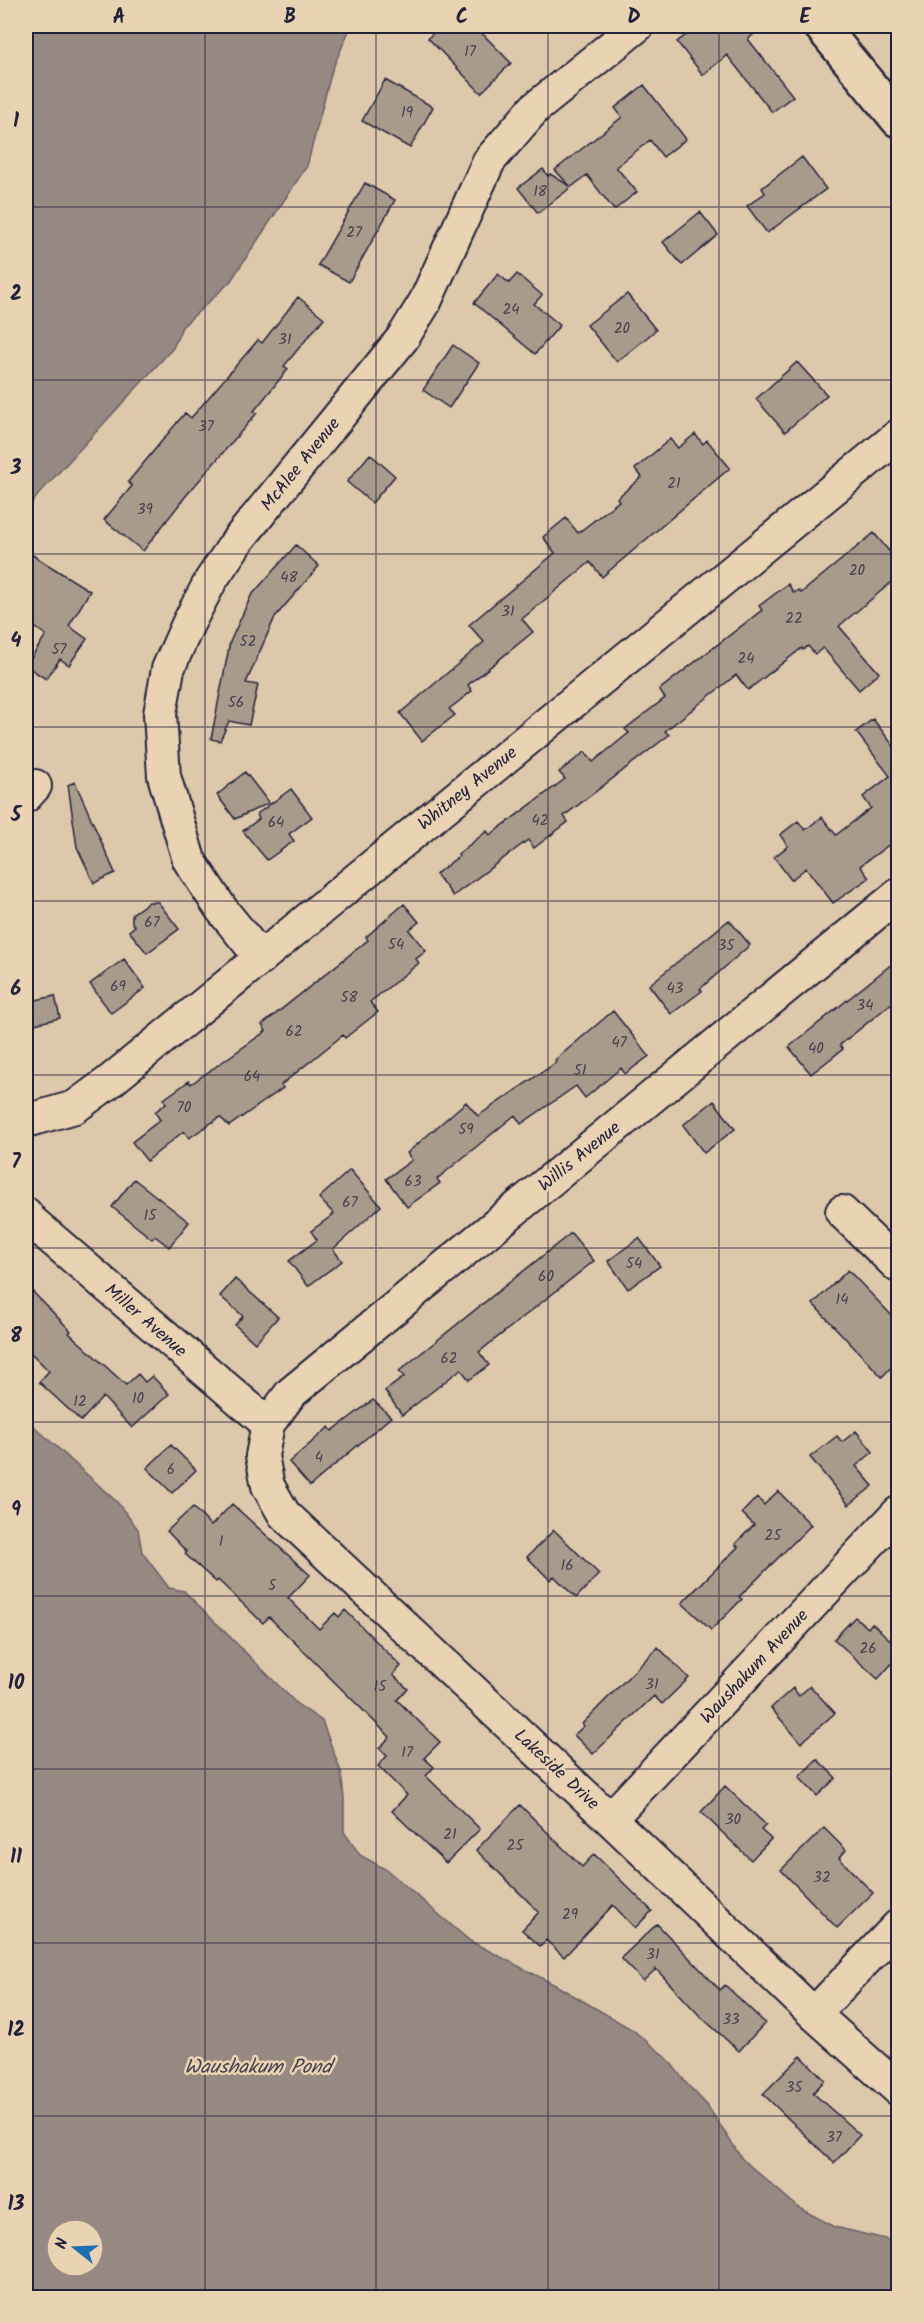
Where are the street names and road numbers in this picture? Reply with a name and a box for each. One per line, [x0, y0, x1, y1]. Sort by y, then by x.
street label: McAlee Avenue [254, 412, 348, 518]
street label: Whitney Avenue [412, 740, 524, 839]
street label: Willis Avenue [532, 1115, 628, 1200]
street label: Miller Avenue [97, 1277, 193, 1365]
street label: Waushakum Avenue [694, 1603, 816, 1731]
street label: Lakeside Drive [506, 1722, 606, 1818]

